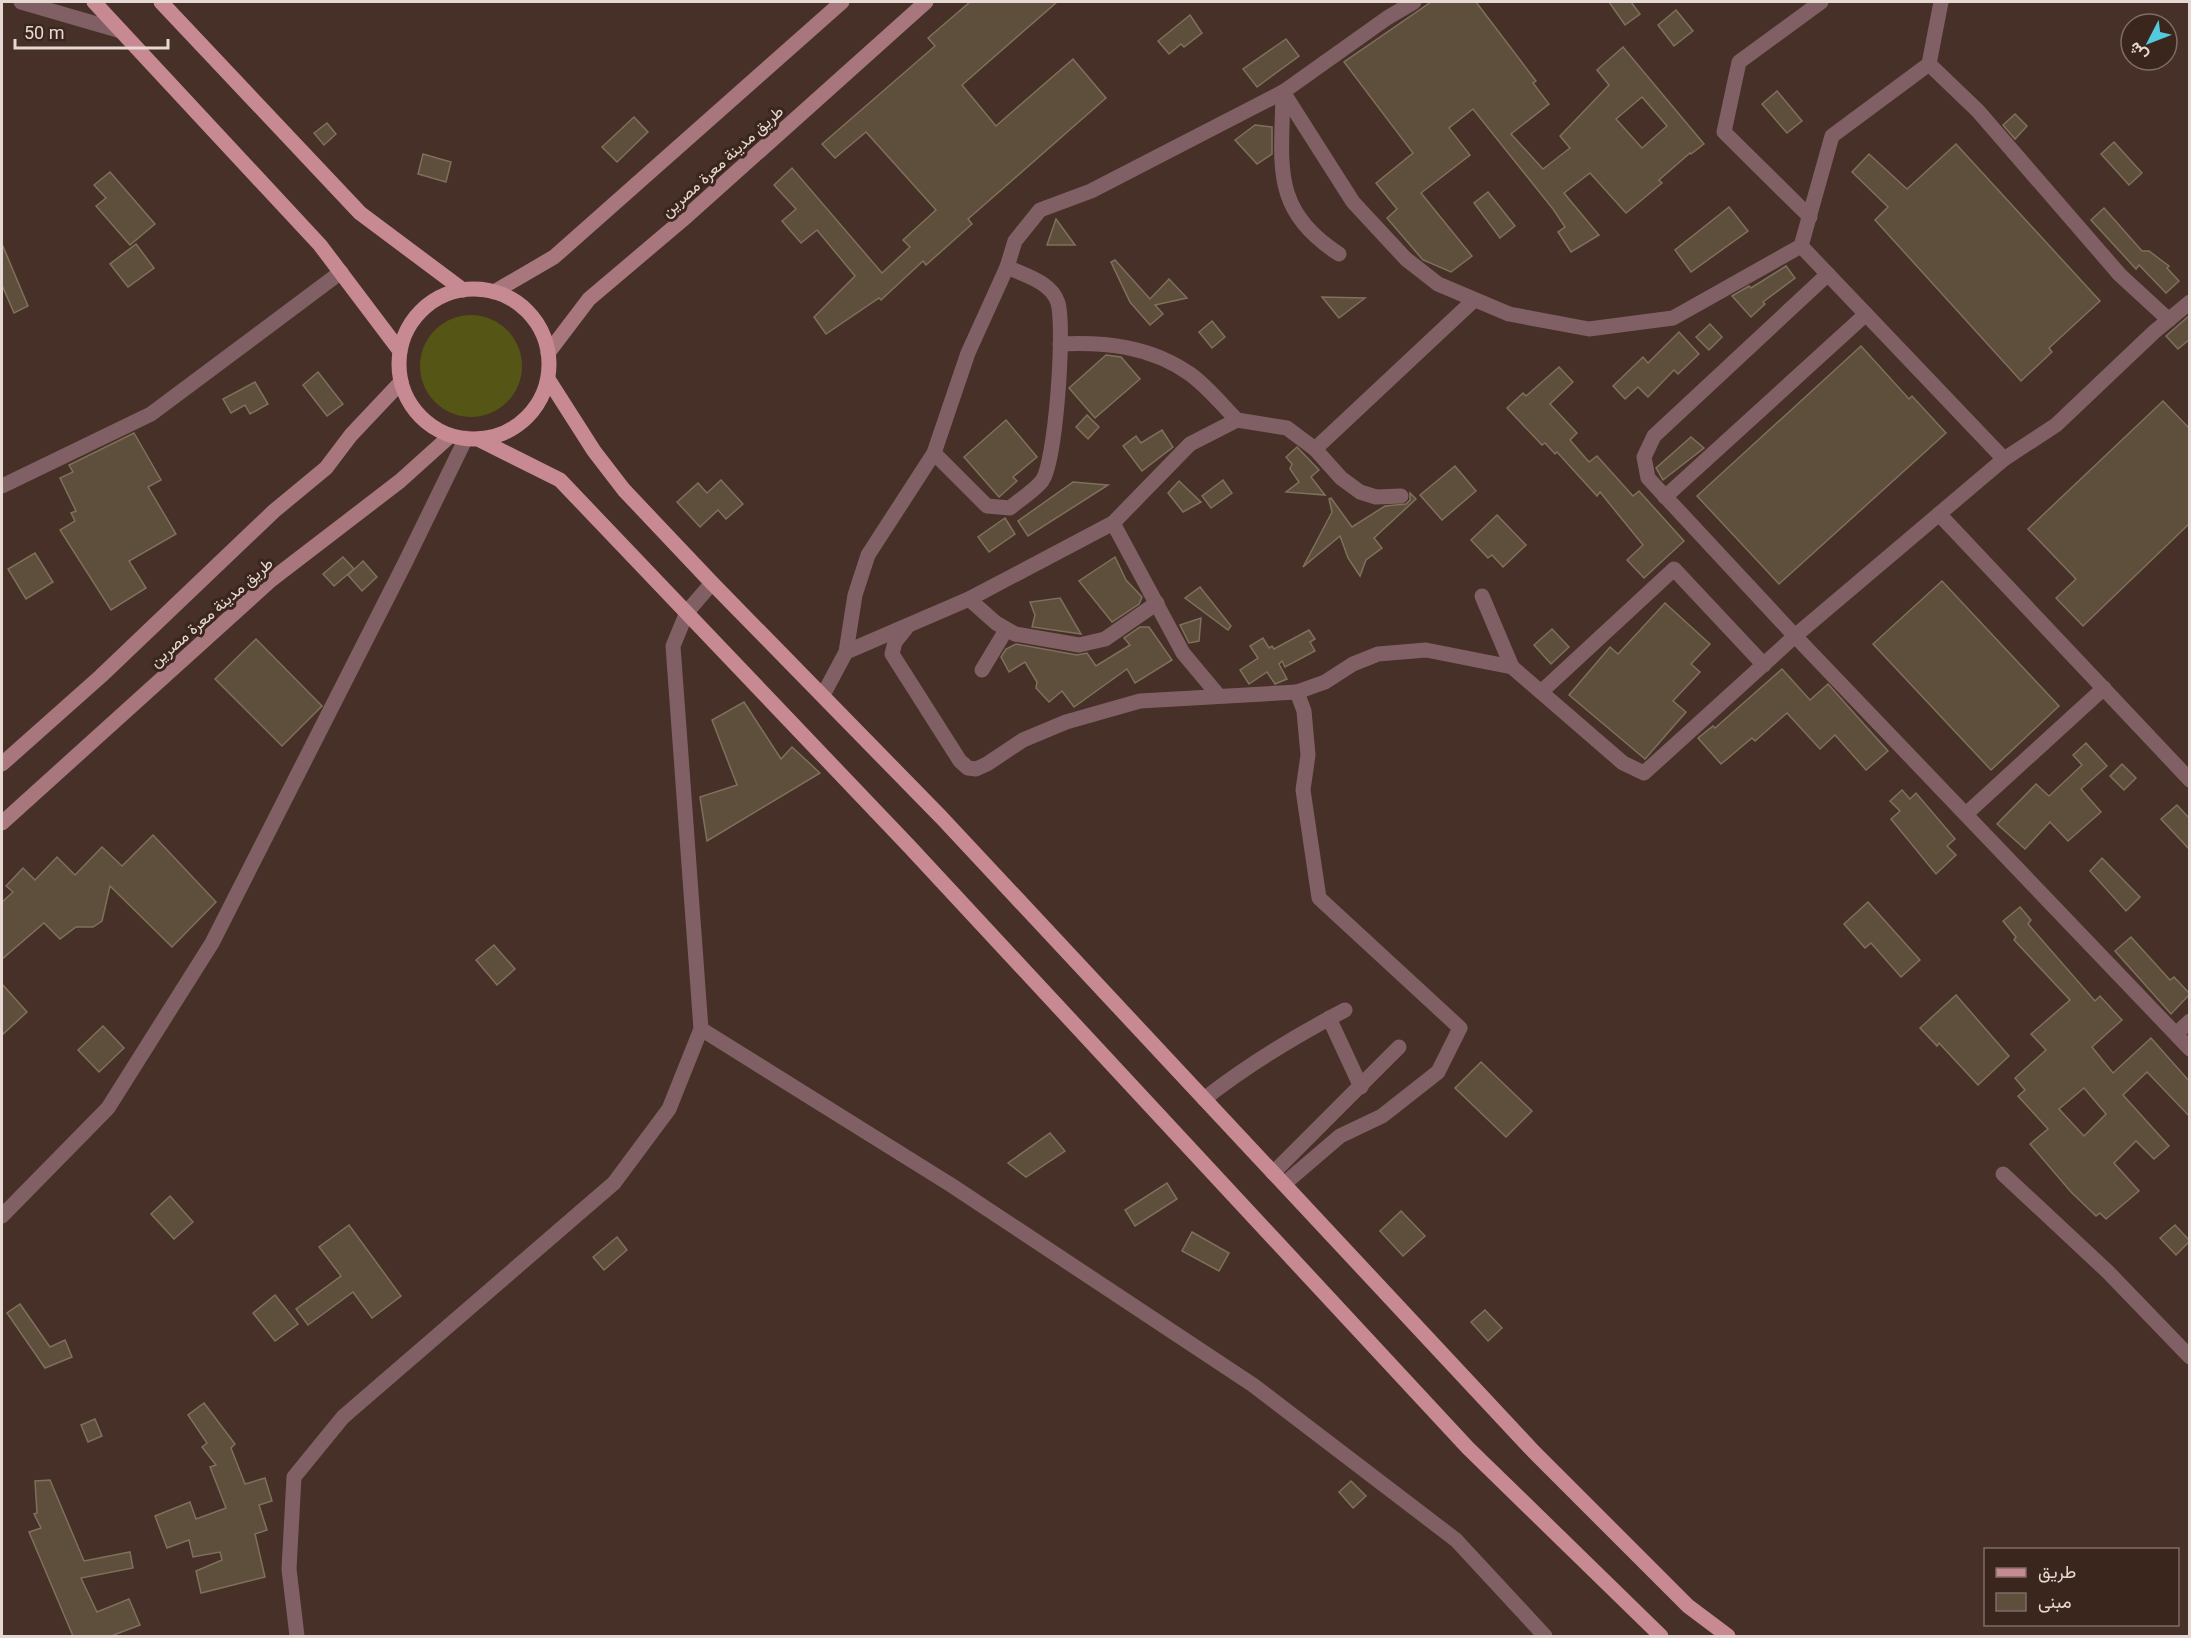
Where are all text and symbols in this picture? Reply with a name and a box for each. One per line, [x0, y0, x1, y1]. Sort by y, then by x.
scale bar [15, 12, 168, 50]
north arrow [2119, 12, 2179, 72]
text: 50 m [24, 22, 64, 43]
text: ش [2125, 38, 2152, 65]
street label: طريق مدينة معرة مصرين [658, 102, 788, 222]
street label: طريق مدينة معرة مصرين [146, 554, 278, 672]
legend [1984, 1548, 2179, 1626]
text: طريق [2038, 1561, 2076, 1583]
text: مبنى [2038, 1591, 2072, 1613]

